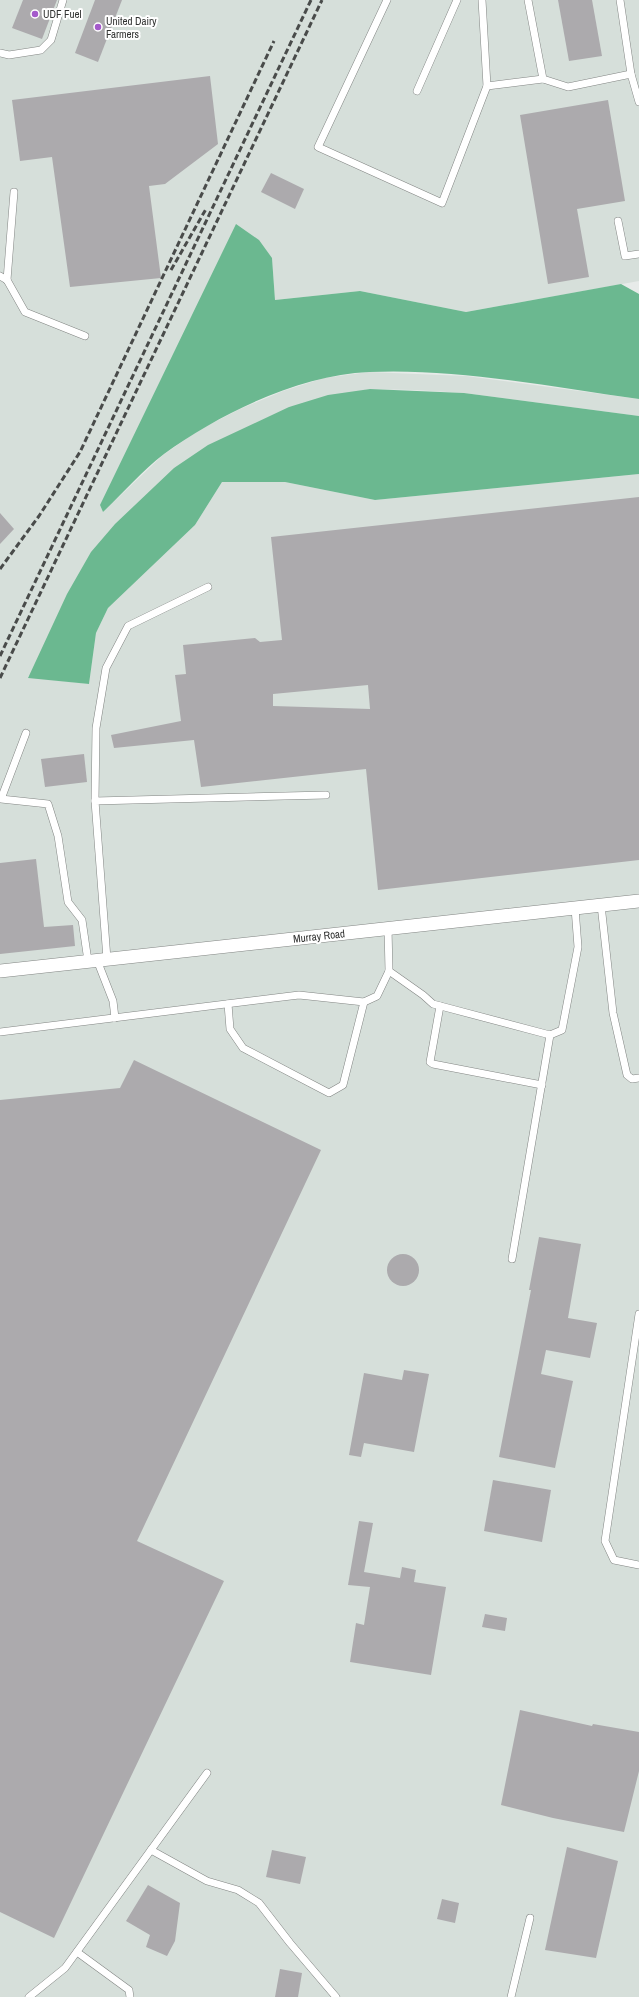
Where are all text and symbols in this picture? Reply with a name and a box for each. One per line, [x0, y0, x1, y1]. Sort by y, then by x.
place label: UDF Fuel [43, 7, 82, 21]
marker: UDF Fuel [30, 9, 40, 19]
place label: United Dairy Farmers [106, 14, 157, 41]
marker: United Dairy Farmers [93, 22, 103, 32]
street label: Murray Road [292, 926, 346, 946]

